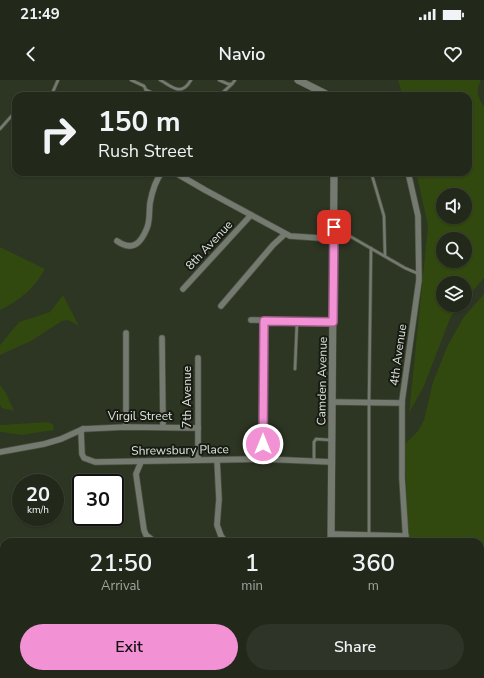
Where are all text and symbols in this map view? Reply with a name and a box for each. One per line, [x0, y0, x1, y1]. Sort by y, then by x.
text: 21:49 [20, 4, 60, 24]
text: Navio [219, 42, 265, 66]
icon: back [20, 43, 42, 65]
icon: heart [442, 43, 464, 65]
text: 150 m [98, 103, 181, 141]
icon: right [32, 108, 84, 160]
text: Rush Street [98, 139, 193, 163]
map controls [436, 188, 472, 312]
button: sound [436, 188, 472, 224]
pin [317, 210, 351, 244]
icon: arrive [323, 216, 345, 238]
street label: 8th Avenue [182, 217, 236, 273]
button: search [436, 232, 472, 268]
button: layers [436, 276, 472, 312]
street label: 4th Avenue [386, 323, 410, 387]
street label: Camden Avenue [313, 337, 331, 425]
street label: 7th Avenue [179, 366, 195, 428]
street label: Virgil Street [107, 408, 173, 424]
position arrow [242, 423, 284, 465]
street label: Shrewsbury Place [131, 441, 229, 459]
speed limit sign: 30 [72, 474, 124, 526]
text: 20 [26, 481, 50, 508]
text: km/h [27, 503, 49, 517]
text: 21:50 [89, 547, 152, 579]
text: 1 [245, 547, 259, 579]
text: 360 [352, 547, 395, 579]
text: Arrival [101, 577, 140, 595]
text: min [241, 577, 263, 595]
text: m [368, 577, 379, 595]
button: Exit [20, 624, 238, 670]
button: Share [246, 624, 464, 670]

